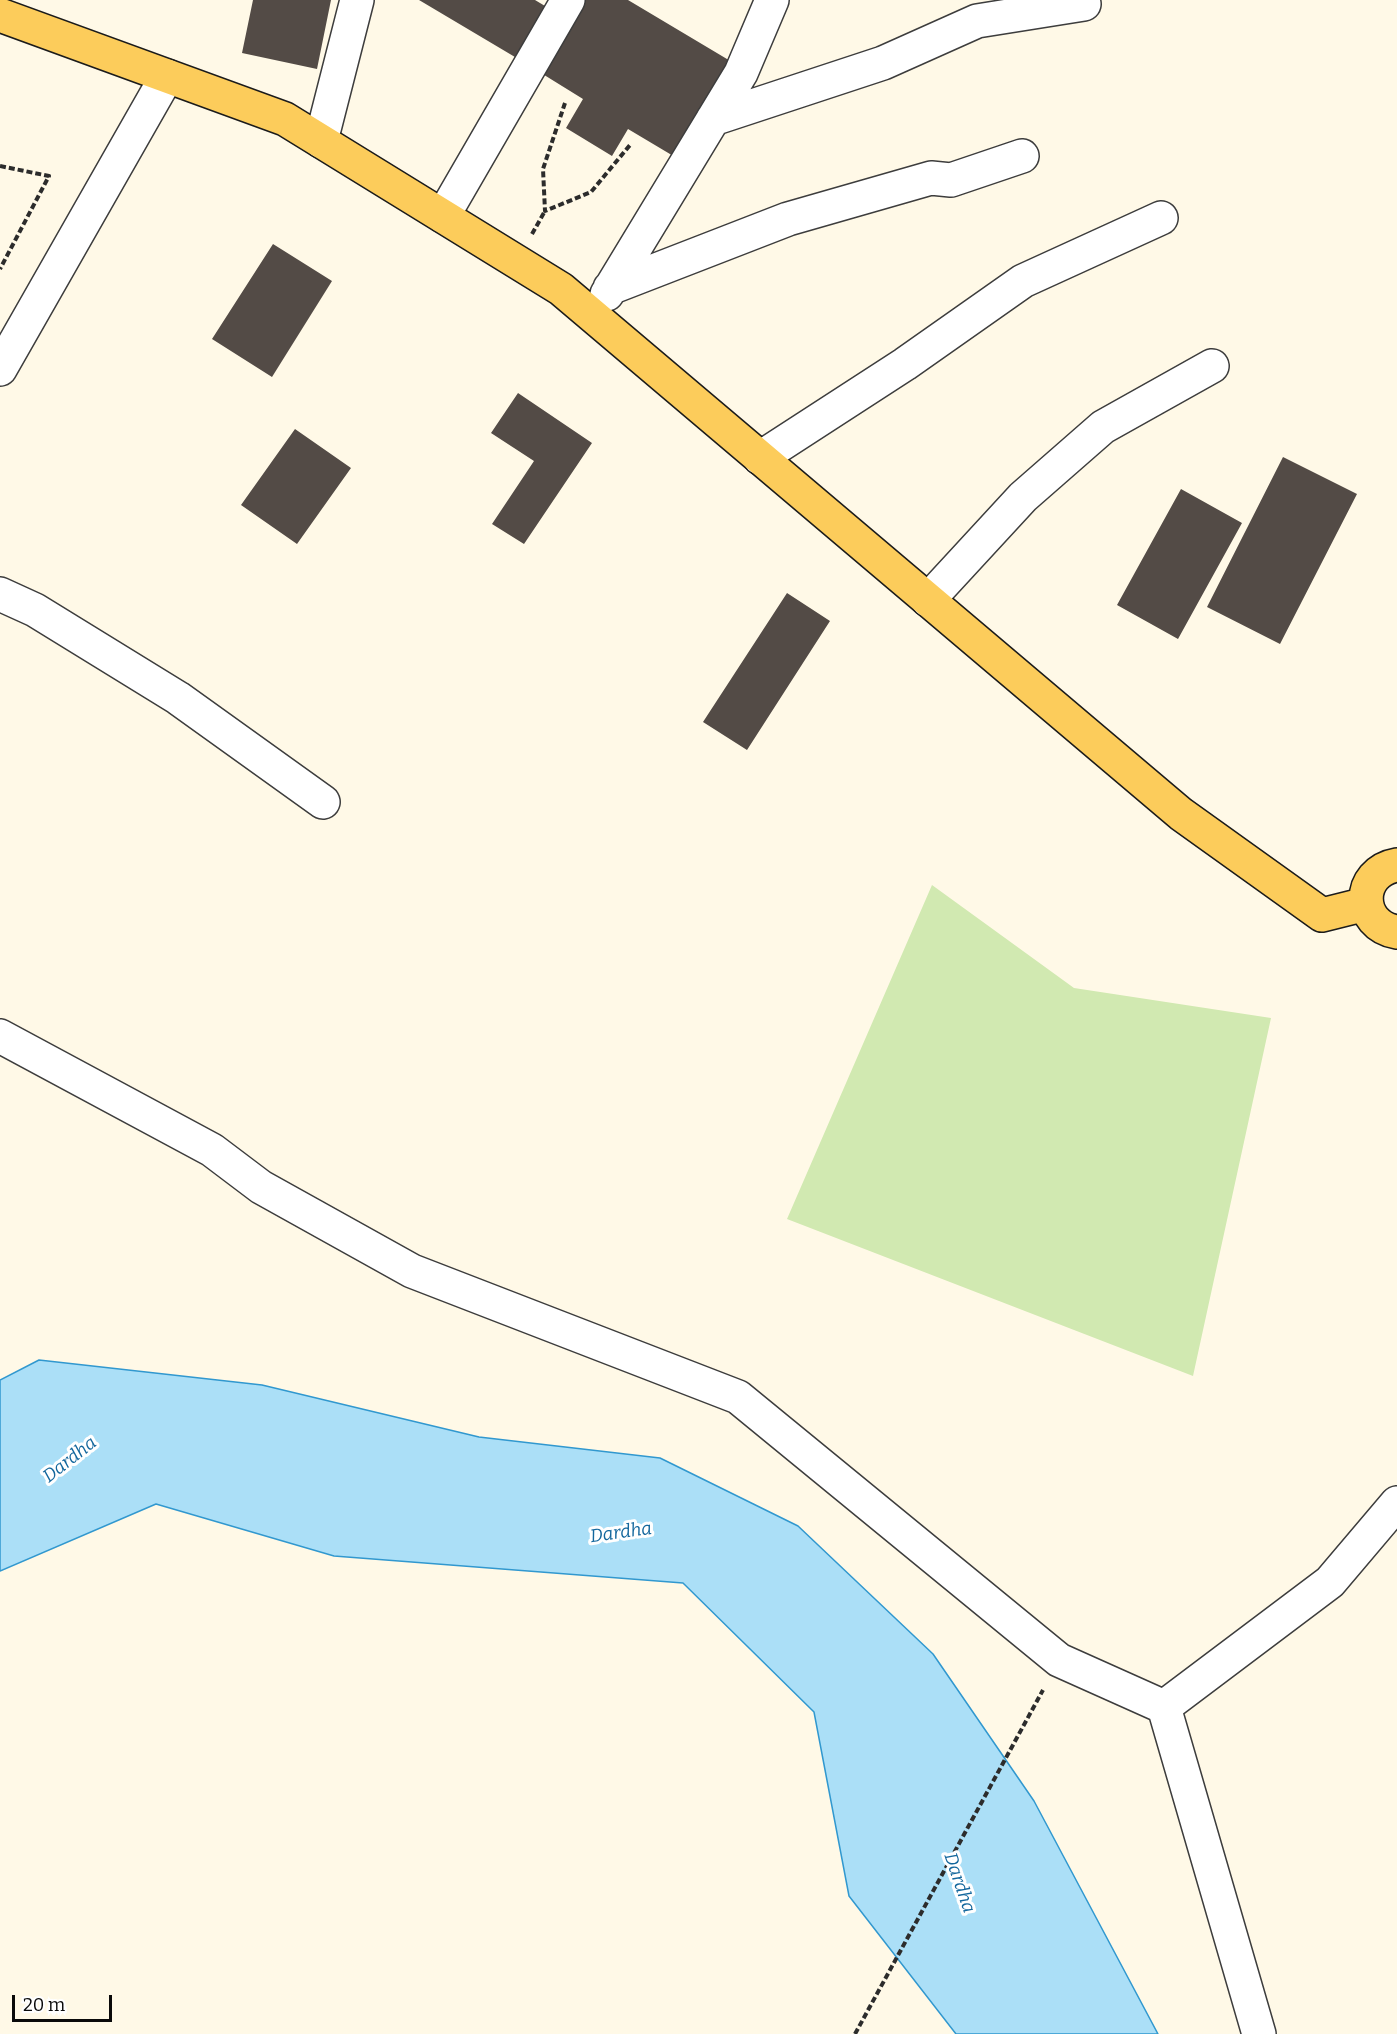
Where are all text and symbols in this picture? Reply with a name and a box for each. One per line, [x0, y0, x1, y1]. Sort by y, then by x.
water label: Dardha [39, 1432, 101, 1488]
water label: Dardha [589, 1518, 653, 1548]
water label: Dardha [939, 1850, 979, 1916]
scale bar [15, 1983, 116, 2021]
text: 20 m [23, 1994, 65, 2016]

